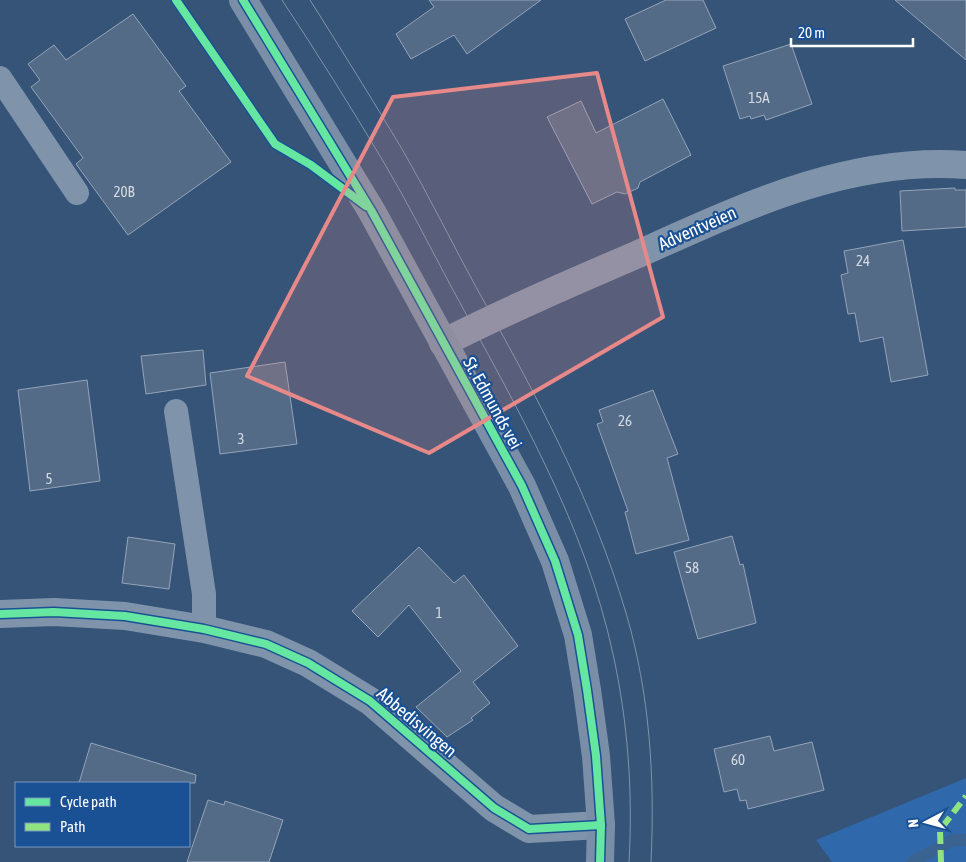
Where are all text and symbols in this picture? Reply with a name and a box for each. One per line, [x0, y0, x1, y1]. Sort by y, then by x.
scale bar [791, 15, 914, 47]
text: 20 m [798, 24, 825, 41]
house number: 15A [748, 89, 770, 106]
house number: 20B [113, 183, 135, 200]
street label: Adventveien [655, 202, 739, 254]
house number: 24 [856, 252, 870, 269]
street label: St. Edmunds vei [459, 353, 527, 453]
house number: 26 [618, 412, 632, 429]
house number: 3 [237, 430, 245, 447]
house number: 5 [45, 470, 53, 487]
house number: 58 [685, 559, 699, 576]
house number: 1 [435, 604, 443, 621]
street label: Abbedisvingen [373, 683, 461, 761]
house number: 60 [731, 751, 745, 768]
legend [15, 782, 190, 847]
text: Cycle path [60, 793, 117, 810]
north arrow [901, 797, 951, 847]
text: Path [60, 818, 86, 835]
text: N [905, 818, 921, 828]

